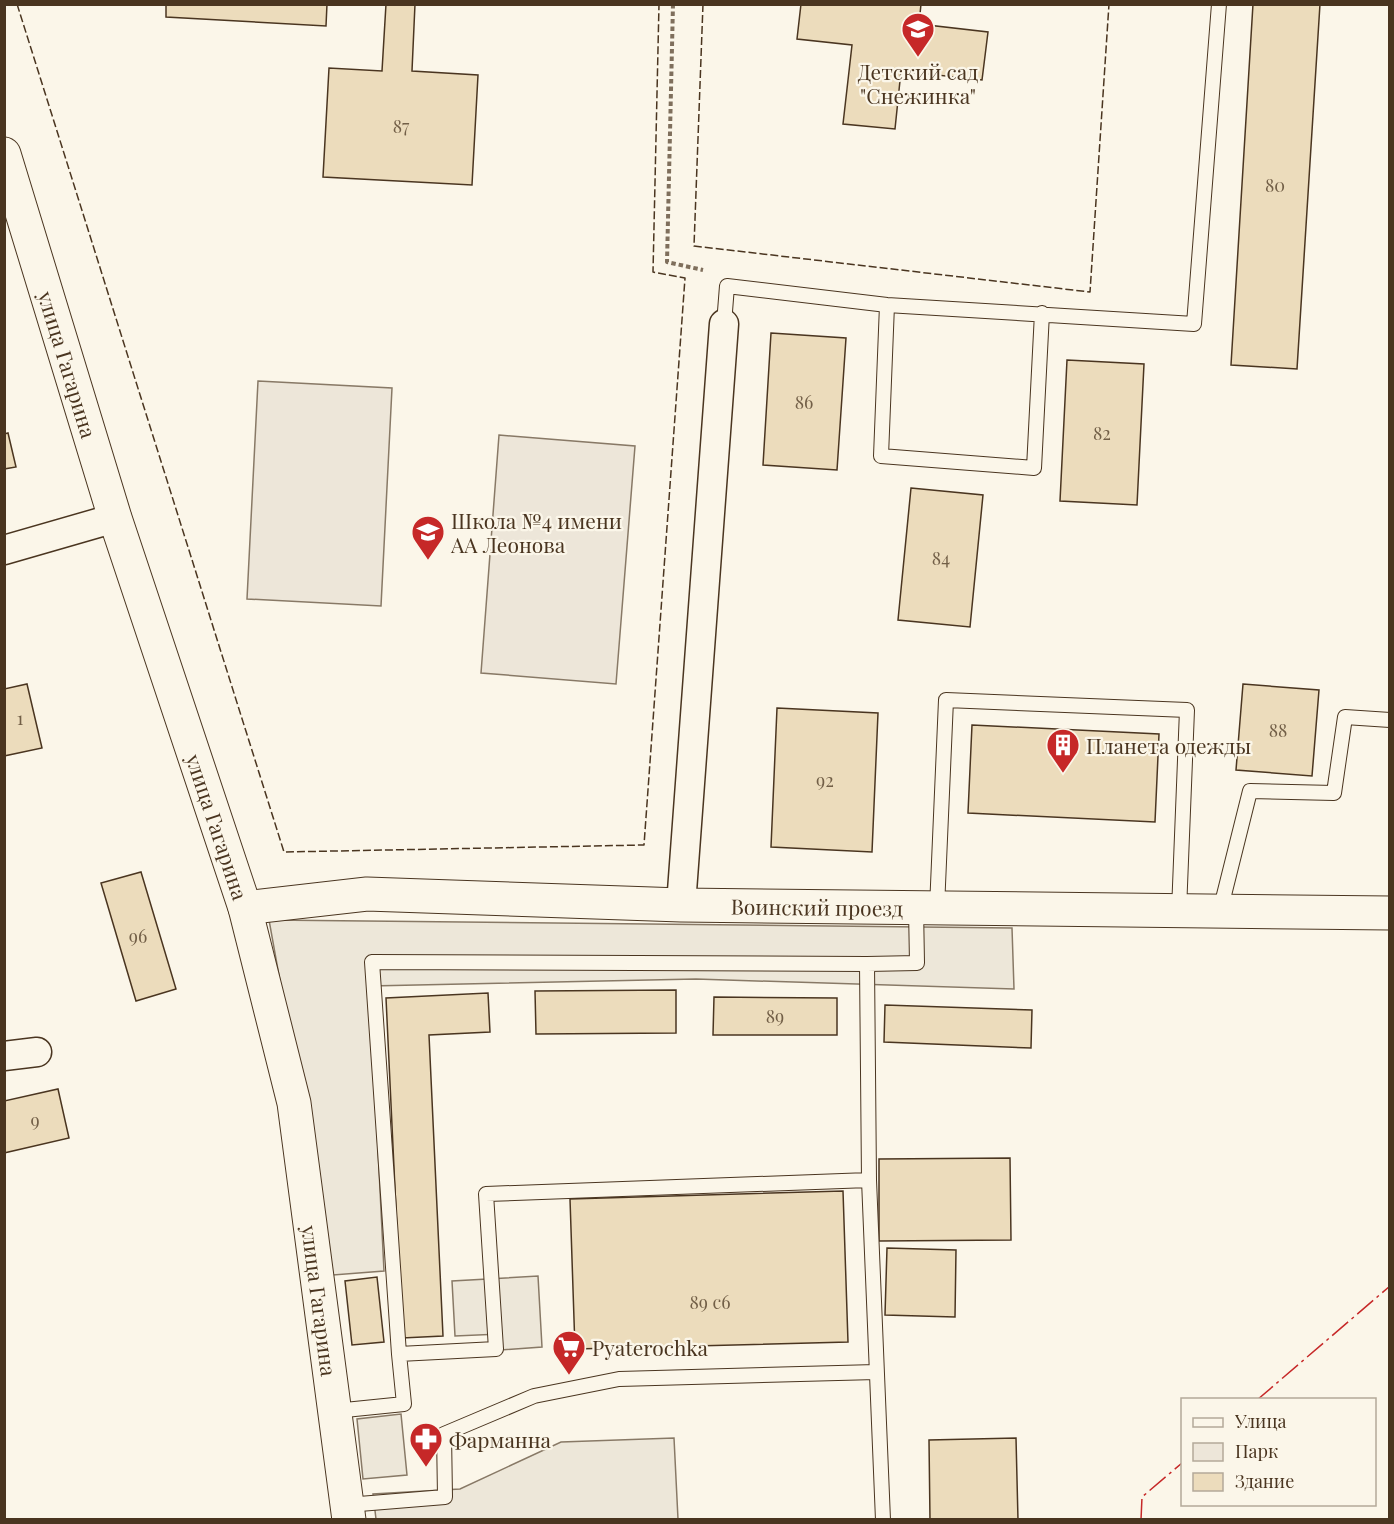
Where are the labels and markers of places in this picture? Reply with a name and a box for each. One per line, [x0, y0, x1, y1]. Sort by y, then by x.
school or university icon: Детский сад "Снежинка" [900, 11, 936, 58]
place label: Детский сад "Снежинка" [858, 57, 978, 109]
place label: Школа №4 имени АА Леонова [450, 506, 622, 558]
school or university icon: Школа №4 имени АА Леонова [410, 514, 446, 561]
building icon: Планета одежды [1045, 727, 1081, 774]
place label: Планета одежды [1086, 731, 1251, 759]
supermarket icon: Pyaterochka [551, 1329, 587, 1376]
place label: Pyaterochka [592, 1333, 709, 1361]
pharmacy icon: Фарманна [408, 1421, 444, 1468]
place label: Фарманна [449, 1425, 552, 1453]

